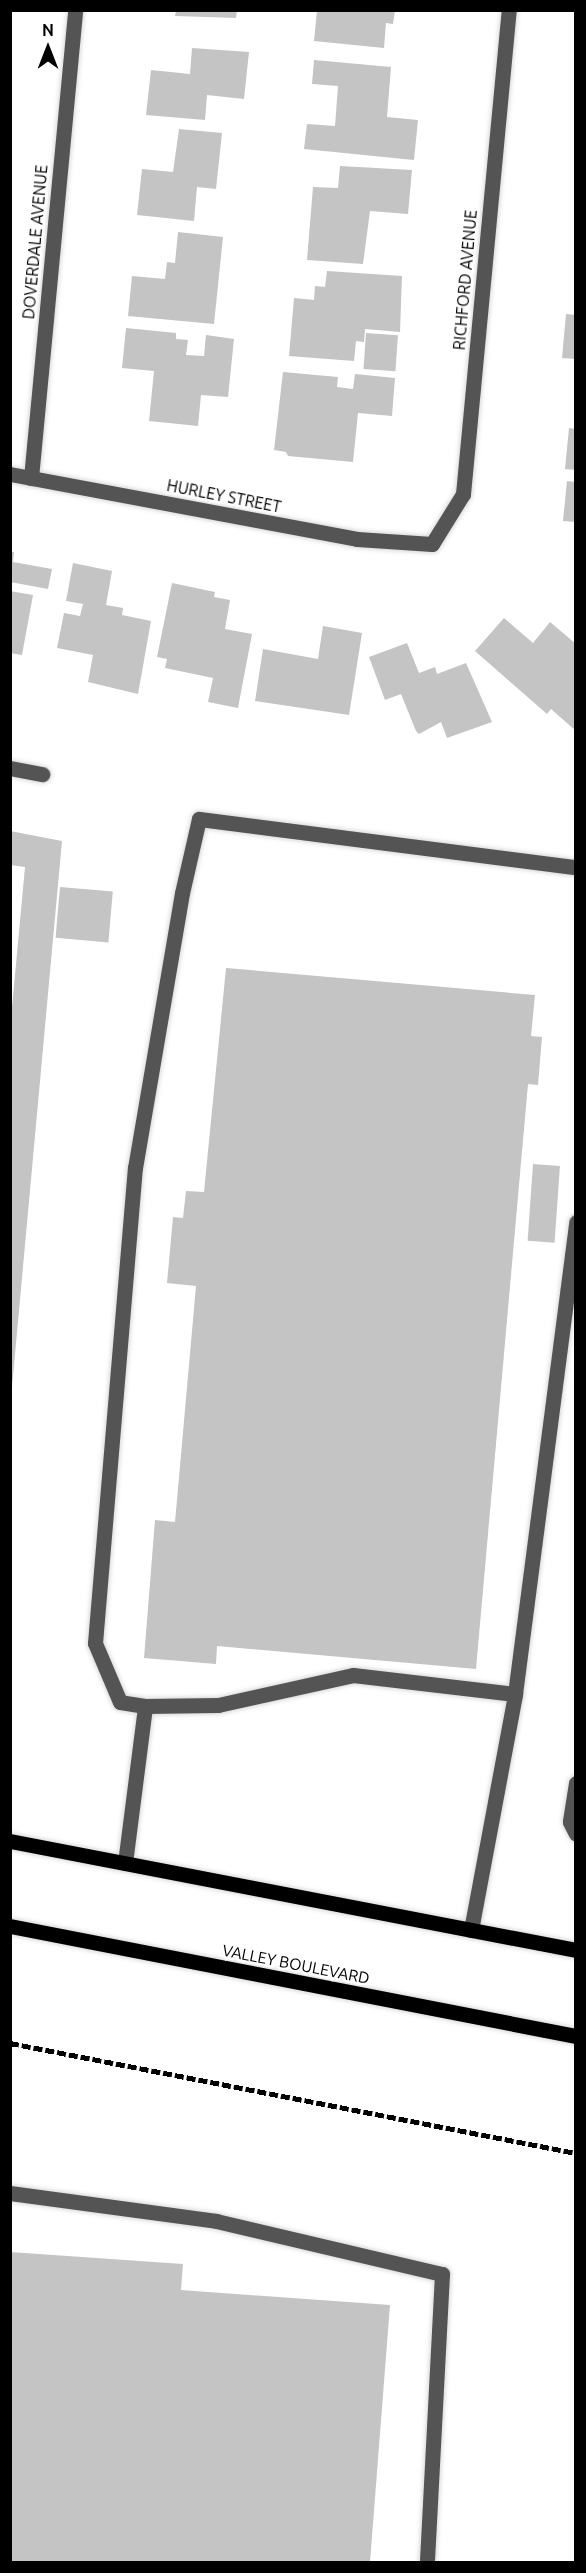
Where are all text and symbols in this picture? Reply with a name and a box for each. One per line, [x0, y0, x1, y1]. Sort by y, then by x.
north arrow [18, 18, 78, 78]
text: N [42, 21, 54, 39]
street label: DOVERDALE AVENUE [19, 164, 51, 320]
street label: RICHFORD AVENUE [449, 209, 481, 351]
street label: HURLEY STREET [165, 475, 283, 517]
street label: VALLEY BOULEVARD [221, 1940, 371, 1988]

